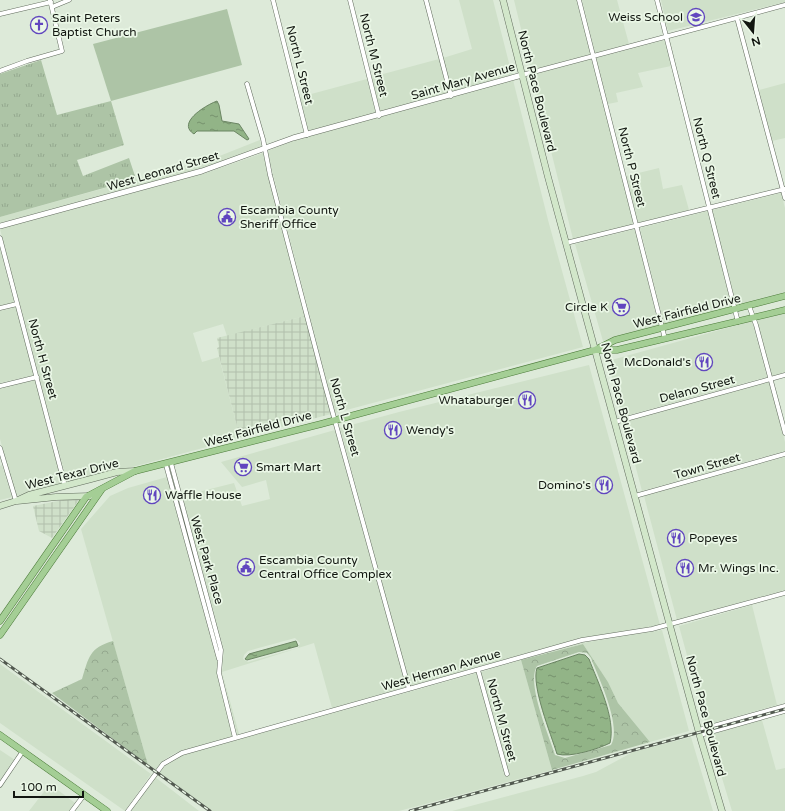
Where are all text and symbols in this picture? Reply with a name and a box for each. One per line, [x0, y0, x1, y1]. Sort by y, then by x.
school or university icon: Weiss School [686, 7, 706, 27]
place label: Weiss School [608, 10, 683, 24]
place label: Saint Peters Baptist Church [52, 11, 137, 39]
street label: North M Street [357, 12, 391, 99]
north arrow [733, 12, 773, 52]
church icon: Saint Peters Baptist Church [29, 15, 49, 35]
street label: North L Street [283, 24, 317, 106]
street label: North Pace Boulevard [515, 29, 559, 153]
text: N [750, 34, 762, 49]
street label: Saint Mary Avenue [409, 59, 517, 103]
street label: North Q Street [690, 116, 724, 201]
street label: North P Street [615, 126, 649, 209]
street label: West Leonard Street [105, 148, 221, 194]
place label: Escambia County Sheriff Office [240, 203, 339, 231]
public building icon: Escambia County Sheriff Office [217, 207, 237, 227]
street label: West Fairfield Drive [632, 291, 742, 331]
supermarket icon: Circle K [611, 297, 631, 317]
place label: Circle K [565, 300, 608, 314]
street label: North H Street [26, 317, 61, 401]
street label: North Pace Boulevard [598, 341, 644, 465]
restaurant icon: McDonald's [694, 352, 714, 372]
place label: McDonald's [624, 355, 691, 369]
street label: Delano Street [658, 372, 737, 406]
street label: North L Street [327, 376, 363, 458]
restaurant icon: Whataburger [517, 390, 537, 410]
place label: Whataburger [438, 393, 514, 407]
street label: West Fairfield Drive [203, 408, 313, 450]
restaurant icon: Wendy's [383, 420, 403, 440]
place label: Wendy's [406, 423, 454, 437]
street label: Town Street [672, 450, 742, 482]
street label: West Texar Drive [24, 456, 120, 492]
supermarket icon: Smart Mart [233, 457, 253, 477]
place label: Smart Mart [256, 460, 321, 474]
restaurant icon: Domino's [594, 475, 614, 495]
place label: Domino's [538, 478, 591, 492]
restaurant icon: Waffle House [142, 485, 162, 505]
place label: Waffle House [165, 488, 242, 502]
street label: West Park Place [188, 514, 226, 606]
restaurant icon: Popeyes [666, 528, 686, 548]
place label: Popeyes [689, 531, 738, 545]
place label: Escambia County Central Office Complex [259, 553, 392, 581]
public building icon: Escambia County Central Office Complex [236, 557, 256, 577]
restaurant icon: Mr. Wings Inc. [675, 558, 695, 578]
place label: Mr. Wings Inc. [698, 561, 779, 575]
street label: West Herman Avenue [380, 646, 502, 694]
street label: North Pace Boulevard [683, 654, 729, 778]
street label: North M Street [484, 677, 520, 763]
scale bar [14, 773, 83, 799]
text: 100 m [20, 780, 57, 794]

